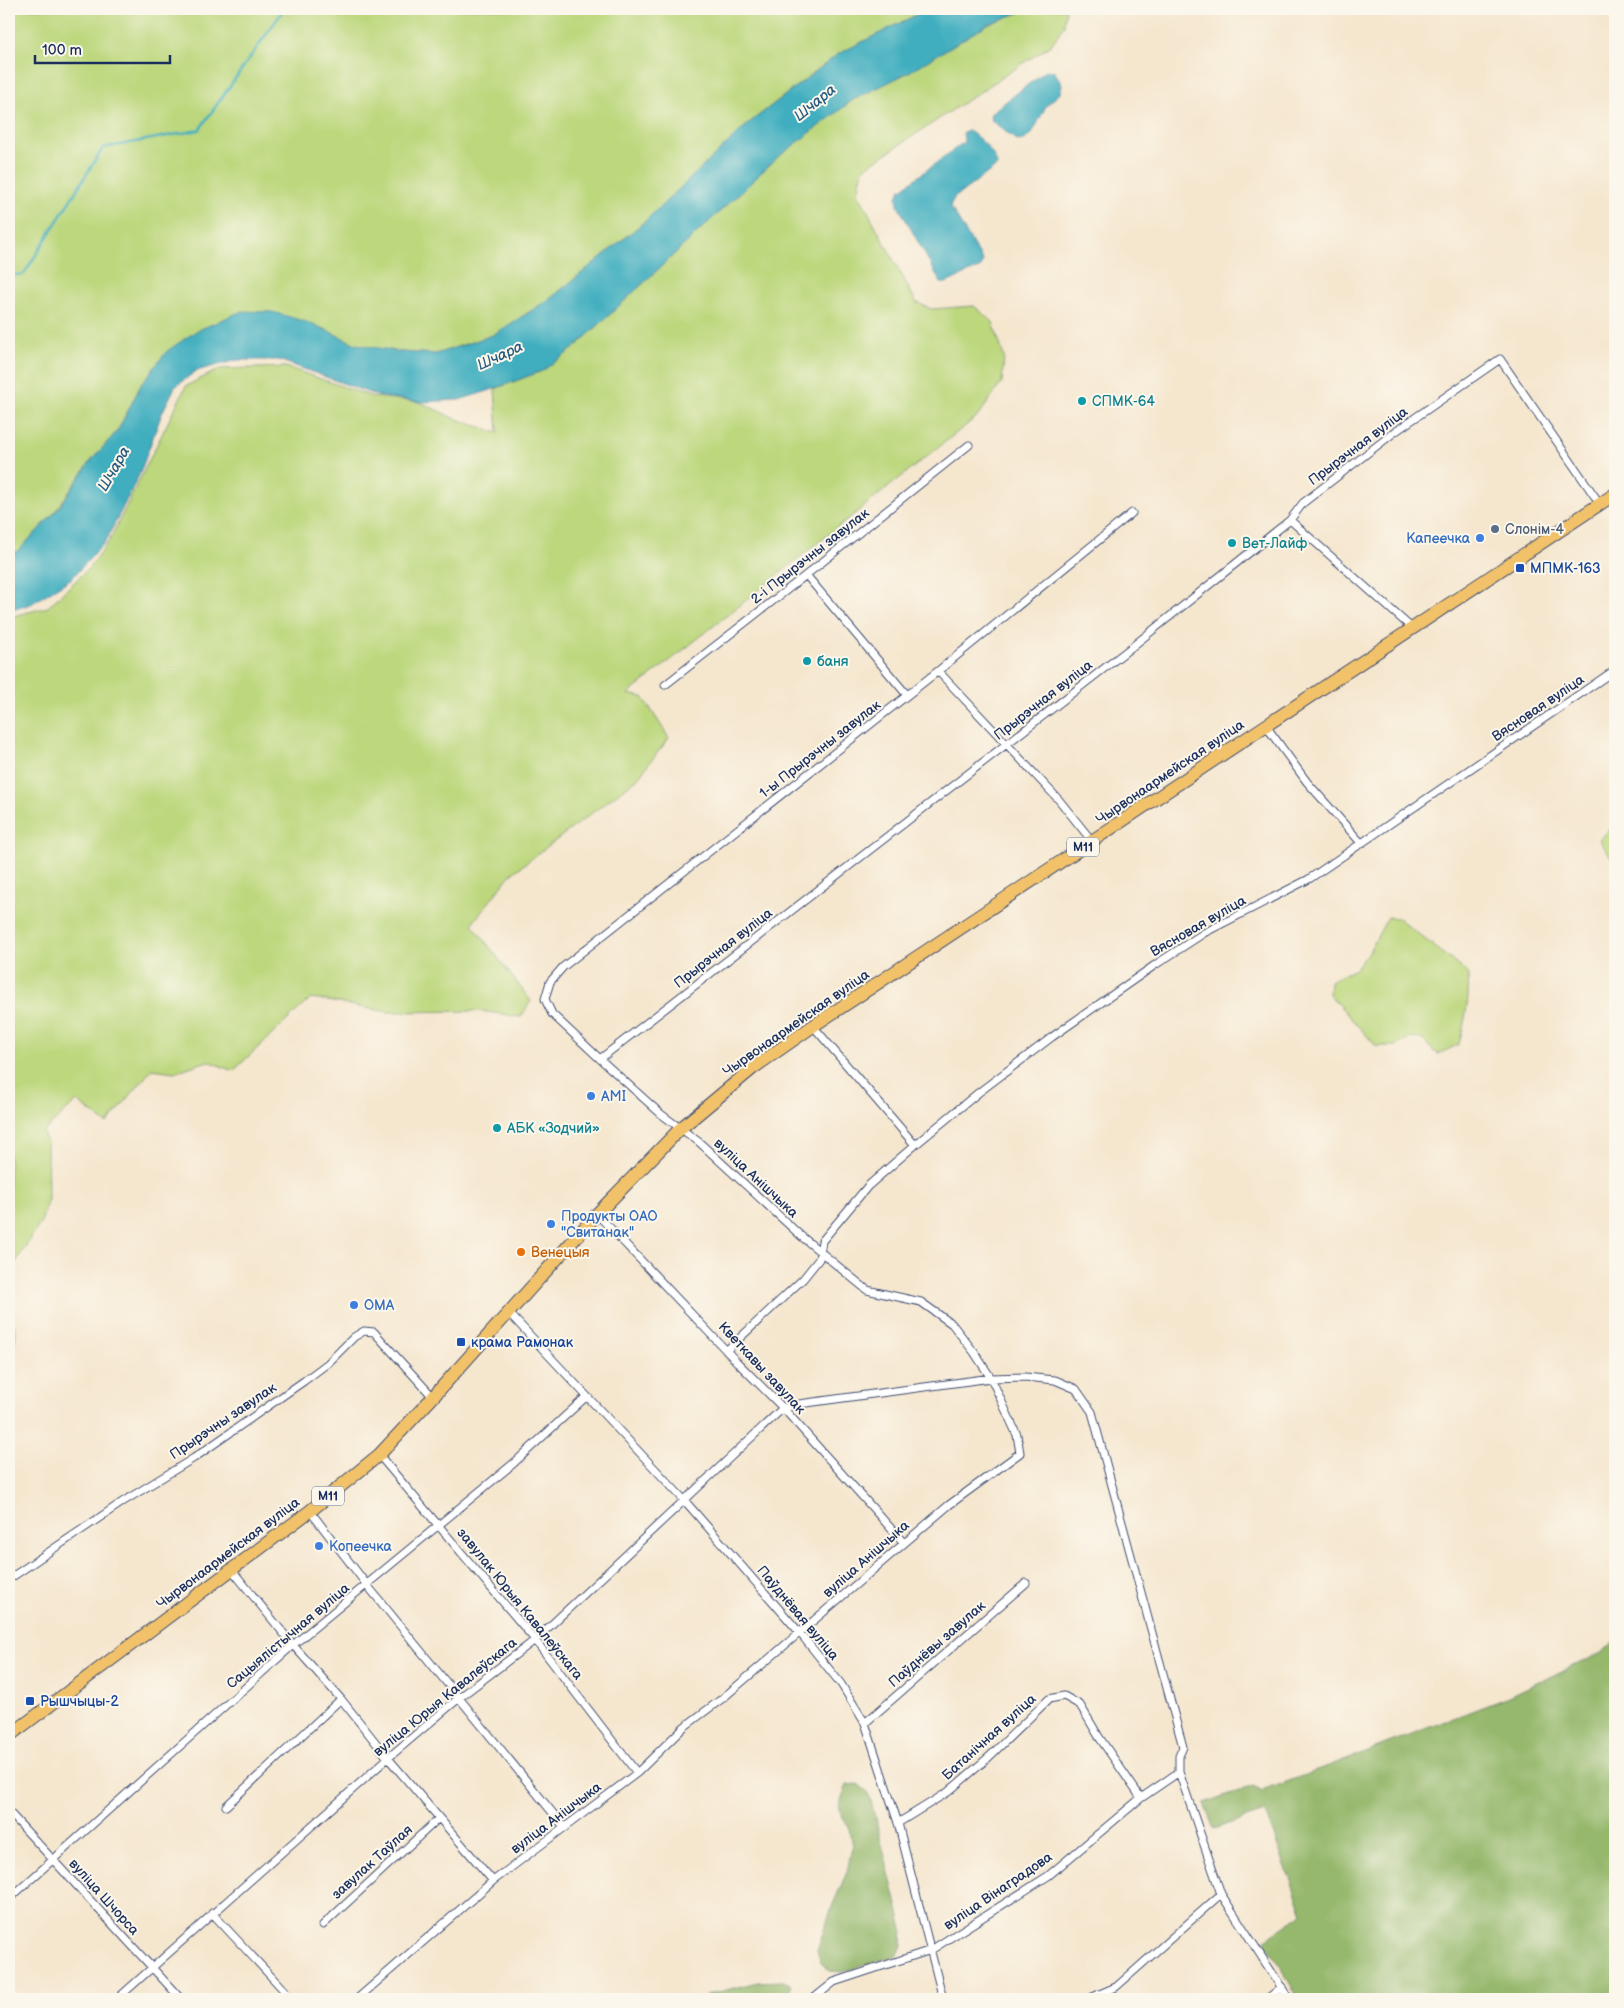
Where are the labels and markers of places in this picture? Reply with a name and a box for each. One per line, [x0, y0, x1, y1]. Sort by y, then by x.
place label: СПМК-64 [1092, 393, 1155, 410]
marker: СПМК-64 [1076, 395, 1088, 407]
place label: Слонім-4 [1505, 521, 1564, 538]
marker: Слонім-4 [1489, 523, 1501, 535]
place label: Капеечка [1406, 530, 1471, 547]
marker: Капеечка [1474, 532, 1486, 544]
place label: Вет-Лайф [1242, 535, 1307, 552]
marker: Вет-Лайф [1226, 537, 1238, 549]
place label: МПМК-163 [1530, 560, 1601, 577]
marker: МПМК-163 [1514, 562, 1526, 574]
place label: баня [817, 653, 849, 670]
marker: баня [801, 655, 813, 667]
place label: AMI [601, 1088, 626, 1105]
marker: AMI [585, 1090, 597, 1102]
place label: АБК «Зодчий» [506, 1120, 600, 1137]
marker: АБК «Зодчий» [491, 1122, 503, 1134]
place label: Продукты ОАО "Свитанак" [561, 1208, 658, 1241]
marker: Продукты ОАО "Свитанак" [545, 1218, 557, 1230]
place label: Венецыя [531, 1244, 590, 1261]
marker: Венецыя [515, 1246, 527, 1258]
place label: ОМА [364, 1297, 395, 1314]
marker: ОМА [348, 1299, 360, 1311]
place label: крама Рамонак [471, 1334, 574, 1351]
marker: крама Рамонак [455, 1336, 467, 1348]
place label: Копеечка [329, 1538, 392, 1555]
marker: Копеечка [313, 1540, 325, 1552]
place label: Рышчыцы-2 [40, 1693, 119, 1710]
marker: Рышчыцы-2 [24, 1695, 36, 1707]

